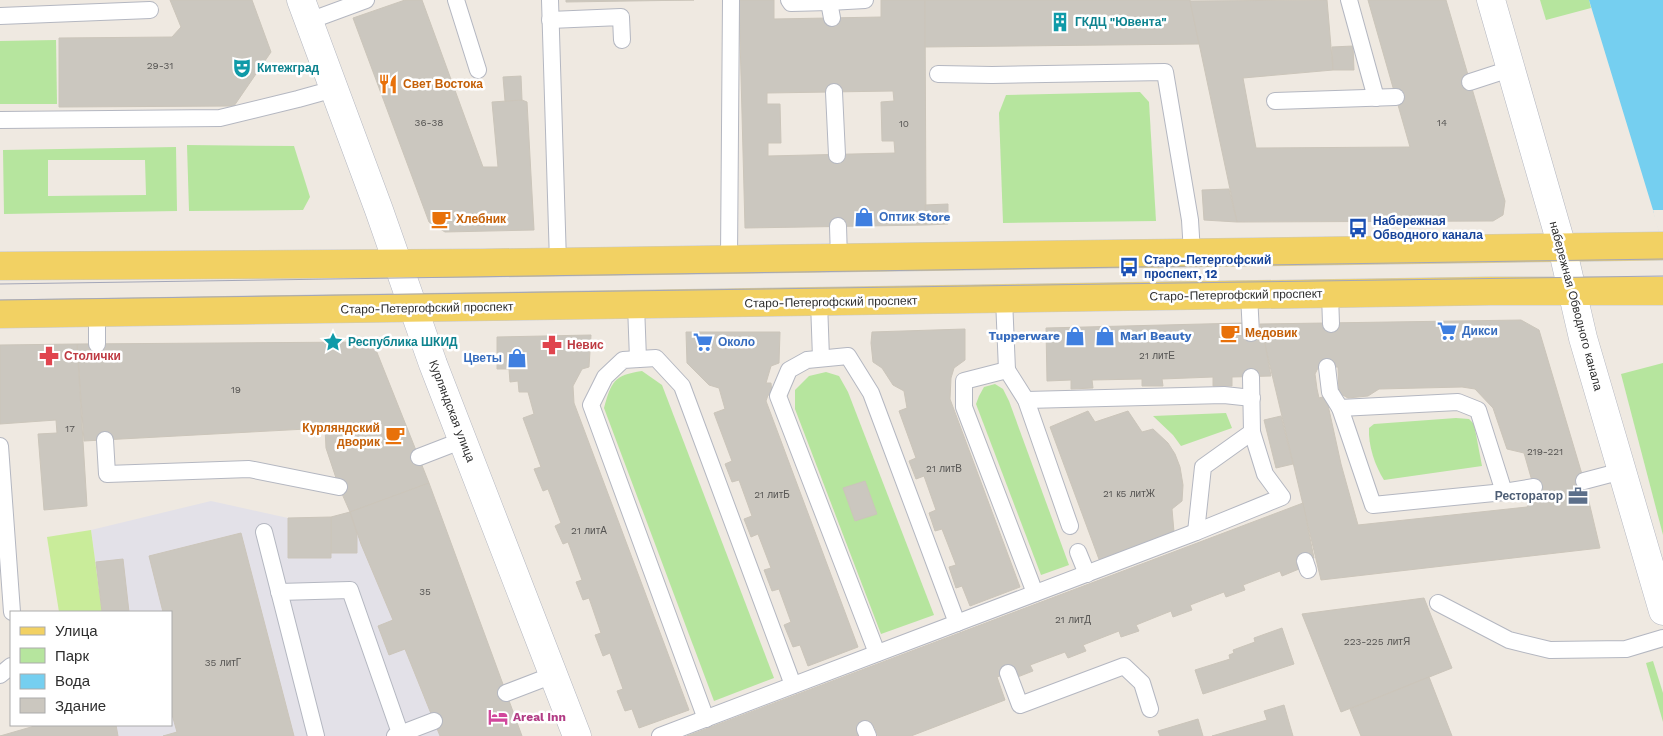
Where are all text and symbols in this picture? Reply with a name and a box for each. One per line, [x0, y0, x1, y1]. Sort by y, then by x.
building icon: ГКДЦ "Ювента" [1049, 11, 1071, 33]
place label: ГКДЦ "Ювента" [1075, 15, 1167, 29]
theatre icon: Китежград [231, 57, 253, 79]
house number: 29-31 [147, 60, 173, 71]
place label: Китежград [257, 61, 320, 75]
restaurant icon: Свет Востока [377, 73, 399, 95]
place label: Свет Востока [403, 77, 483, 91]
house number: 36-38 [415, 117, 443, 128]
house number: 14 [1437, 117, 1447, 128]
house number: 10 [899, 118, 909, 129]
shop icon: Оптик Store [853, 206, 875, 228]
cafe icon: Хлебник [430, 208, 452, 230]
place label: Оптик Store [879, 210, 951, 224]
place label: Хлебник [456, 212, 507, 226]
place label: Набережная Обводного канала [1373, 214, 1483, 242]
bus stop icon: Набережная Обводного канала [1347, 217, 1369, 239]
street label: набережная Обводного канала [1547, 220, 1605, 393]
place label: Старо-Петергофский проспект, 12 [1144, 253, 1271, 281]
bus stop icon: Старо-Петергофский проспект, 12 [1118, 256, 1140, 278]
street label: Старо-Петергофский проспект [1149, 286, 1323, 304]
street label: Старо-Петергофский проспект [744, 293, 918, 311]
street label: Старо-Петергофский проспект [340, 299, 514, 317]
supermarket icon: Дикси [1436, 320, 1458, 342]
cafe icon: Медовик [1219, 322, 1241, 344]
place label: Дикси [1462, 324, 1498, 338]
shop icon: Tupperware [1064, 325, 1086, 347]
shop icon: Mari Beauty [1094, 325, 1116, 347]
place label: Медовик [1245, 326, 1298, 340]
place label: Tupperware [989, 329, 1060, 343]
place label: Mari Beauty [1120, 329, 1192, 343]
place icon: Республика ШКИД [322, 331, 344, 353]
supermarket icon: Около [692, 331, 714, 353]
pharmacy icon: Невис [541, 334, 563, 356]
place label: Республика ШКИД [348, 335, 458, 349]
place label: Около [718, 335, 755, 349]
place label: Невис [567, 338, 604, 352]
pharmacy icon: Столички [38, 345, 60, 367]
shop icon: Цветы [506, 347, 528, 369]
place label: Столички [64, 349, 121, 363]
house number: 21 литЕ [1139, 350, 1175, 361]
place label: Цветы [463, 351, 502, 365]
street label: Курляндская улица [426, 358, 478, 464]
house number: 19 [231, 384, 241, 395]
place label: Курляндский дворик [302, 421, 381, 449]
house number: 17 [65, 423, 75, 434]
cafe icon: Курляндский дворик [384, 424, 406, 446]
house number: 219-221 [1527, 446, 1563, 457]
house number: 21 литВ [926, 463, 962, 474]
office icon: Ресторатор [1567, 485, 1589, 507]
house number: 21 к5 литЖ [1103, 488, 1156, 499]
house number: 21 литБ [754, 489, 790, 500]
place label: Ресторатор [1495, 489, 1563, 503]
house number: 21 литА [571, 525, 607, 536]
house number: 35 [419, 586, 431, 597]
legend [10, 611, 172, 726]
house number: 21 литД [1055, 614, 1091, 625]
text: Улица [55, 622, 98, 640]
house number: 223-225 литЯ [1344, 636, 1410, 647]
text: Парк [55, 647, 89, 665]
house number: 35 литГ [205, 657, 242, 668]
text: Вода [55, 672, 91, 690]
text: Здание [55, 697, 106, 715]
hotel icon: Areal Inn [487, 706, 509, 728]
place label: Areal Inn [513, 710, 566, 724]

